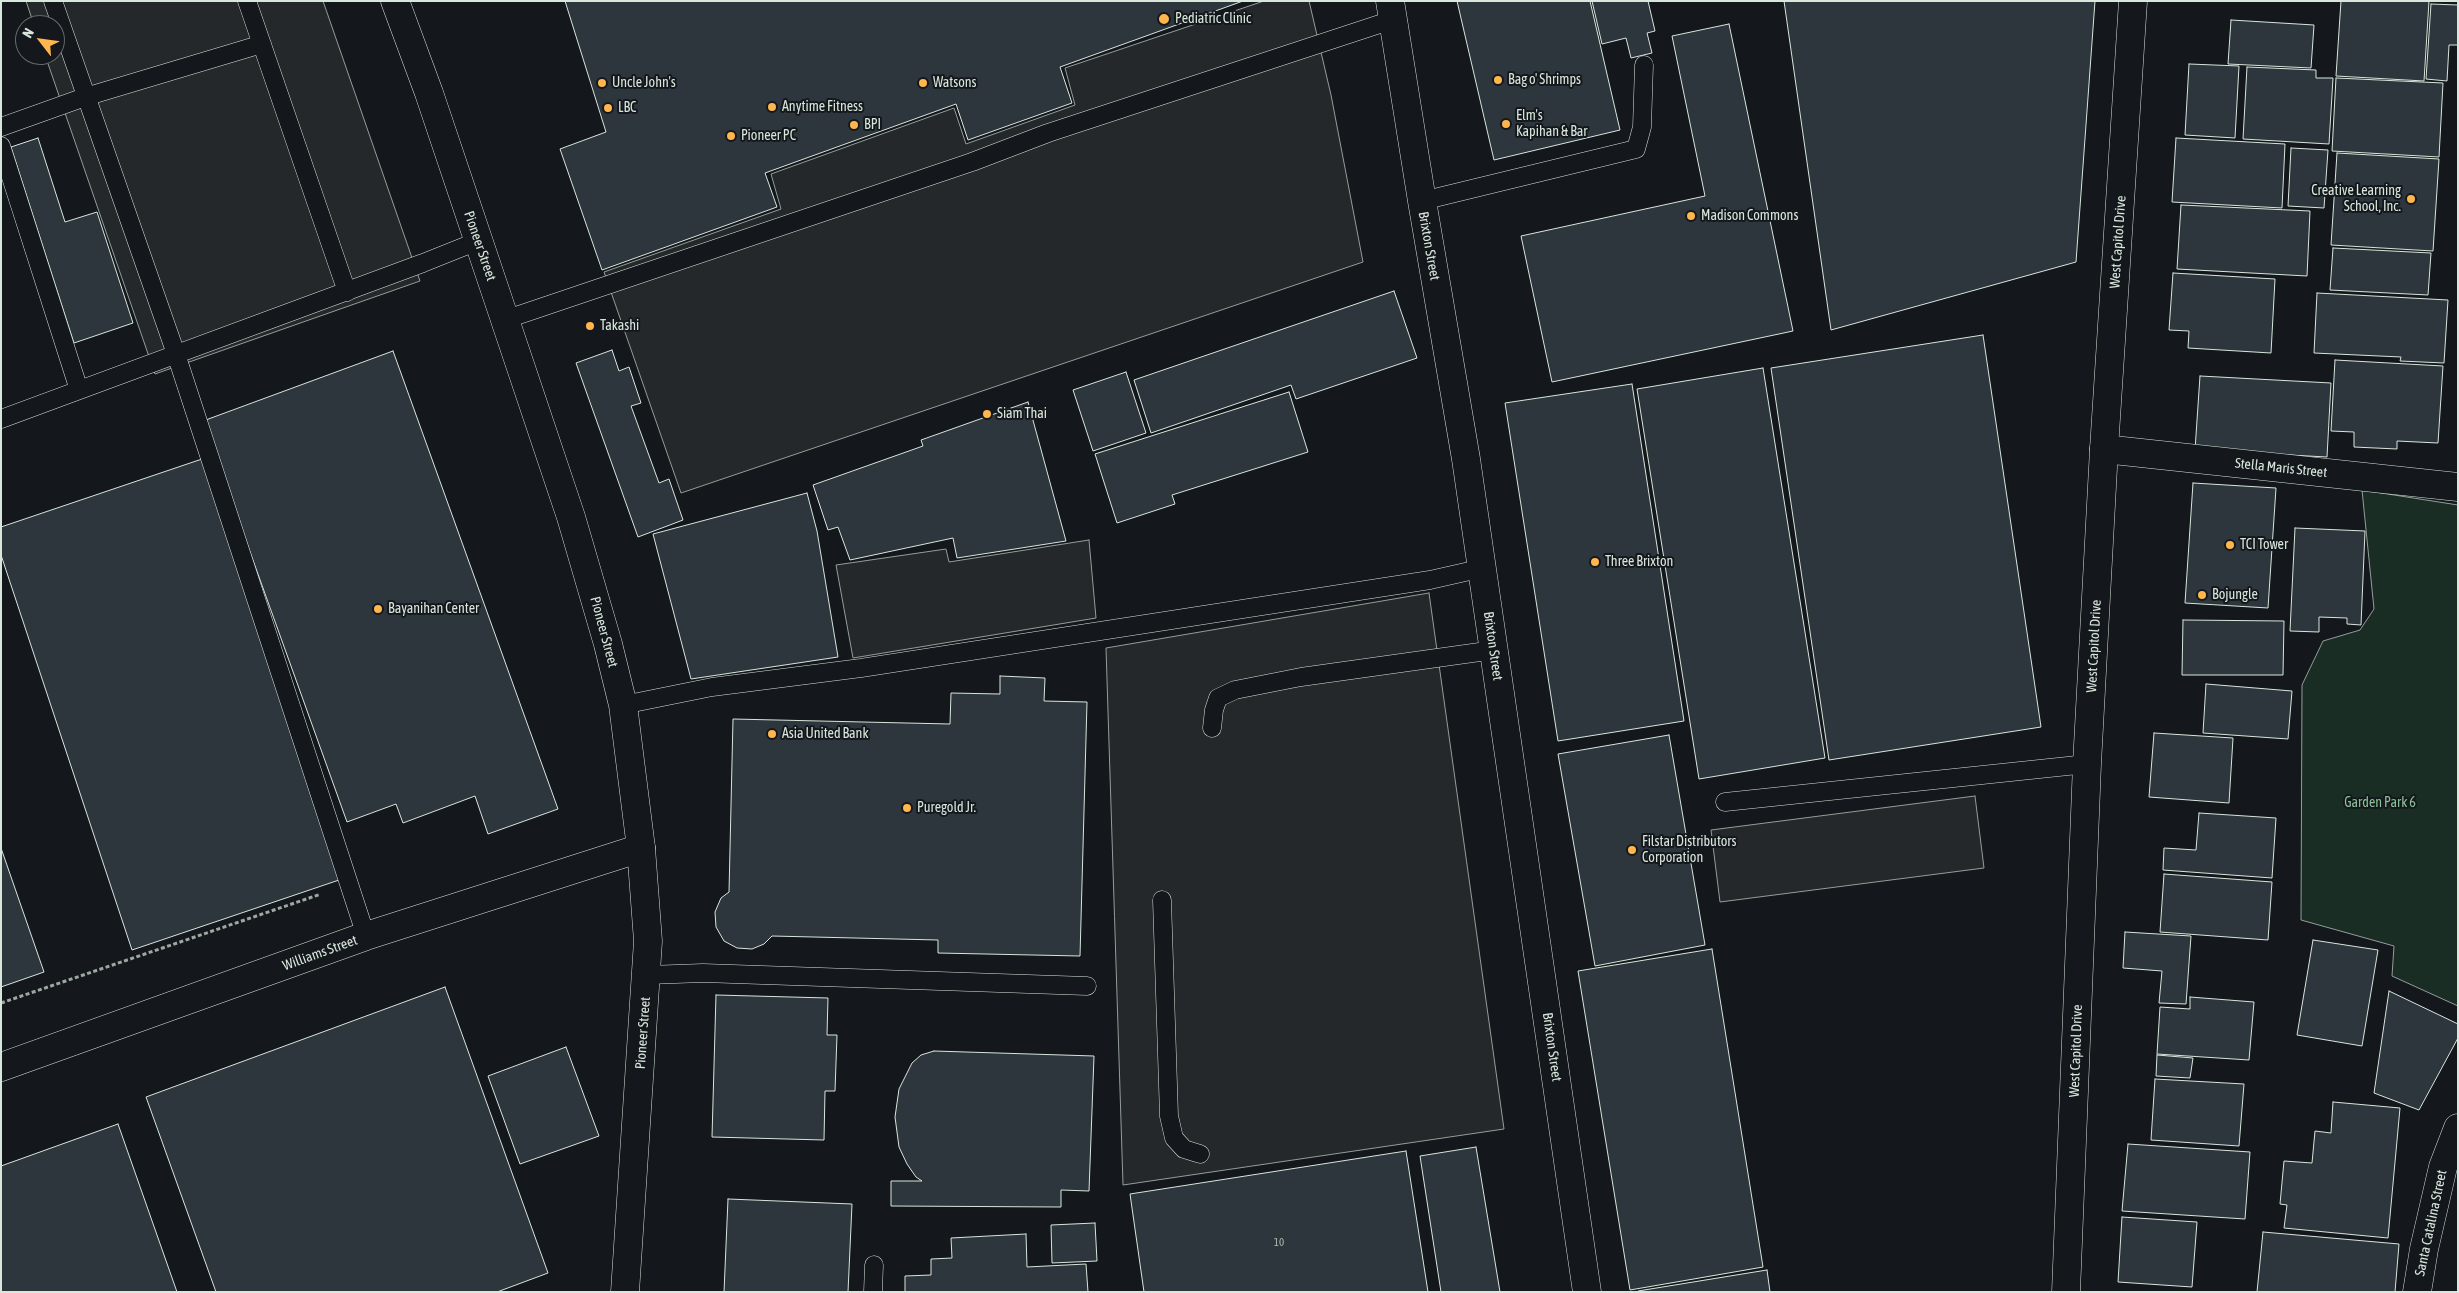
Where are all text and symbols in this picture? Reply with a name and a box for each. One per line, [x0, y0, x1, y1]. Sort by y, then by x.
place label: Pediatric Clinic [1175, 11, 1251, 27]
marker: Pediatric Clinic [1157, 12, 1171, 26]
north arrow [15, 15, 65, 65]
text: N [19, 25, 37, 41]
place label: Bag o' Shrimps [1508, 72, 1581, 88]
marker: Bag o' Shrimps [1492, 74, 1504, 86]
place label: Uncle John's [612, 75, 676, 91]
place label: Watsons [933, 75, 977, 91]
marker: Uncle John's [596, 77, 608, 89]
marker: Watsons [917, 77, 929, 89]
place label: Anytime Fitness [782, 99, 863, 115]
place label: LBC [618, 100, 636, 116]
marker: Anytime Fitness [766, 101, 778, 113]
marker: LBC [602, 102, 614, 114]
place label: Elm's Kapihan & Bar [1516, 108, 1587, 140]
place label: BPI [864, 117, 881, 133]
marker: Elm's Kapihan & Bar [1500, 118, 1512, 130]
marker: BPI [848, 119, 860, 131]
place label: Pioneer PC [741, 128, 796, 144]
marker: Pioneer PC [725, 130, 737, 142]
place label: Creative Learning School, Inc. [2311, 183, 2401, 216]
marker: Creative Learning School, Inc. [2405, 193, 2417, 205]
street label: West Capitol Drive [2106, 195, 2130, 289]
place label: Madison Commons [1701, 208, 1798, 224]
street label: Pioneer Street [460, 209, 500, 283]
street label: Brixton Street [1415, 210, 1443, 282]
marker: Madison Commons [1685, 210, 1697, 222]
place label: Takashi [600, 318, 639, 334]
marker: Takashi [584, 320, 596, 332]
place label: Siam Thai [997, 406, 1047, 422]
marker: Siam Thai [981, 408, 993, 420]
street label: Stella Maris Street [2234, 455, 2328, 481]
place label: TCI Tower [2240, 537, 2288, 553]
marker: TCI Tower [2224, 539, 2236, 551]
place label: Three Brixton [1605, 554, 1673, 570]
marker: Three Brixton [1589, 556, 1601, 568]
place label: Bojungle [2212, 587, 2258, 603]
marker: Bojungle [2196, 589, 2208, 601]
street label: Pioneer Street [586, 595, 622, 669]
street label: West Capitol Drive [2083, 599, 2105, 693]
place label: Bayanihan Center [388, 601, 479, 617]
marker: Bayanihan Center [372, 603, 384, 615]
street label: Brixton Street [1480, 610, 1506, 682]
place label: Asia United Bank [782, 726, 869, 742]
marker: Asia United Bank [766, 728, 778, 740]
park label: Garden Park 6 [2344, 795, 2416, 811]
place label: Puregold Jr. [917, 800, 976, 816]
marker: Puregold Jr. [901, 802, 913, 814]
place label: Filstar Distributors Corporation [1642, 834, 1736, 866]
marker: Filstar Distributors Corporation [1626, 844, 1638, 856]
street label: Williams Street [280, 932, 360, 974]
street label: Pioneer Street [632, 996, 654, 1070]
street label: West Capitol Drive [2066, 1004, 2086, 1098]
street label: Brixton Street [1539, 1011, 1565, 1083]
street label: Santa Catalina Street [2412, 1169, 2450, 1277]
house number: 10 [1274, 1236, 1284, 1250]

